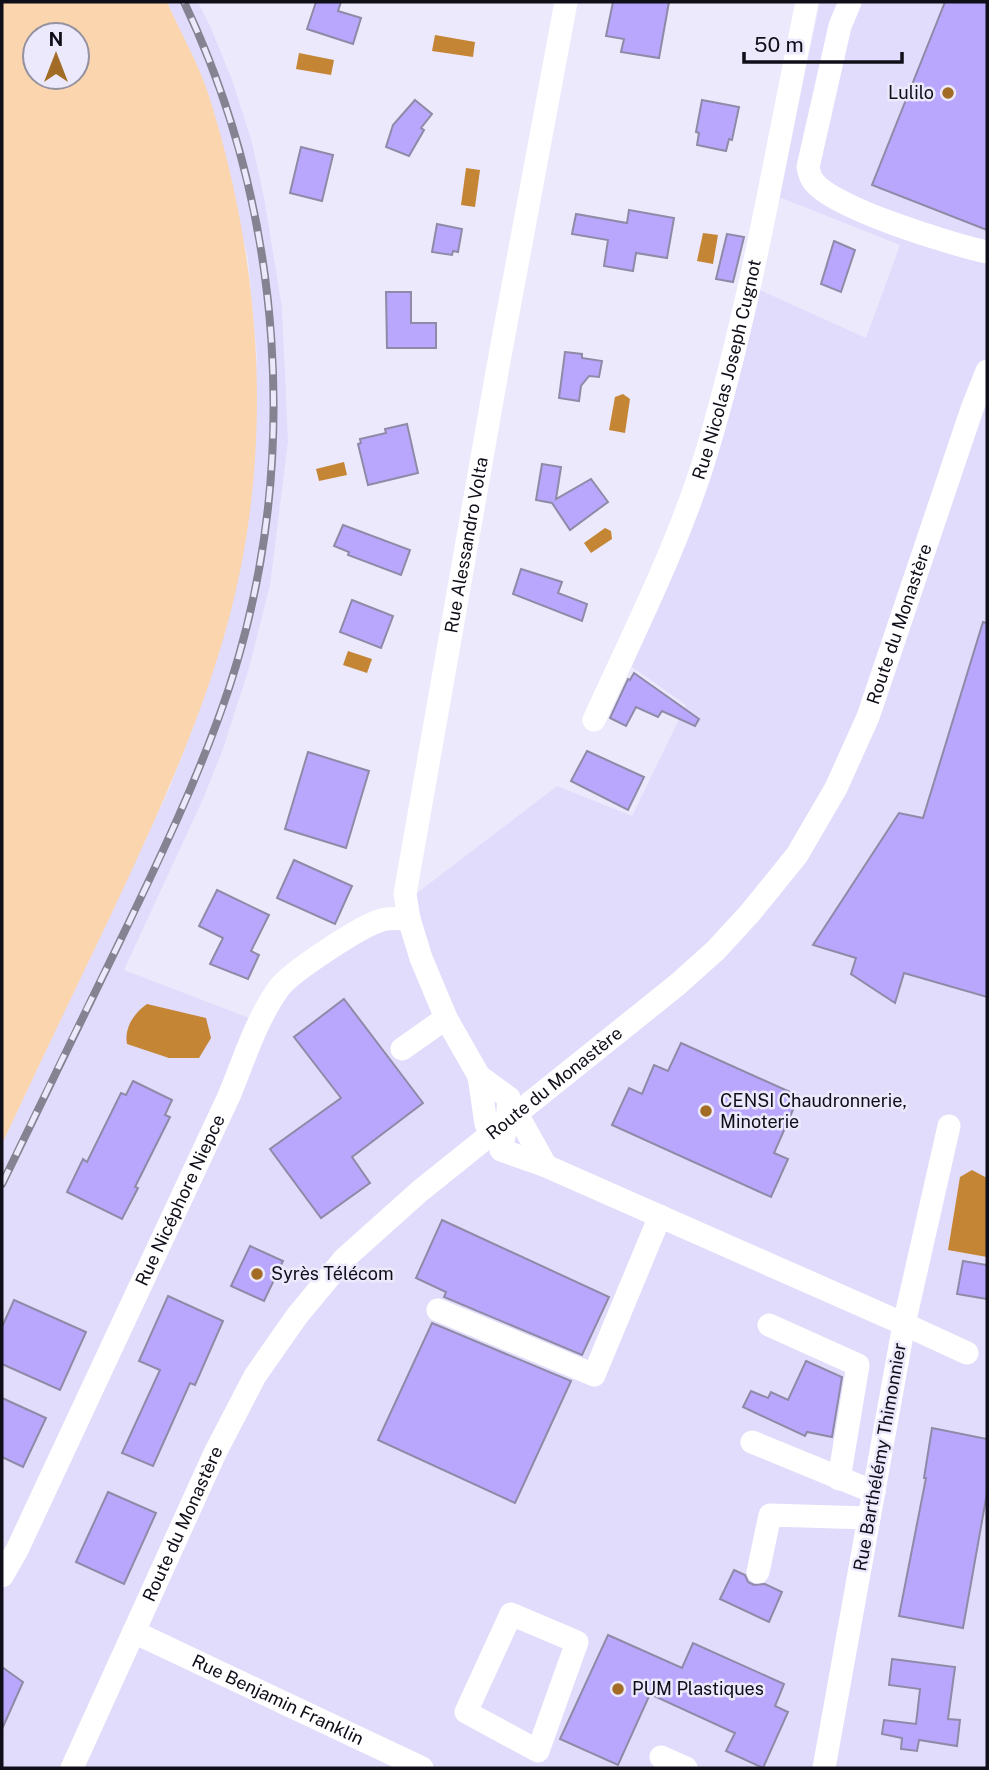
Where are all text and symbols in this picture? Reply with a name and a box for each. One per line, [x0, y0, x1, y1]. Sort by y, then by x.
north arrow [21, 21, 91, 91]
scale bar [744, 21, 902, 65]
text: N [49, 28, 63, 50]
text: 50 m [754, 32, 804, 57]
place label: Lulilo [888, 82, 934, 103]
marker: Lulilo [940, 85, 956, 101]
street label: Rue Nicolas Joseph Cugnot [688, 257, 765, 482]
street label: Rue Alessandro Volta [440, 455, 492, 635]
street label: Route du Monastère [862, 541, 936, 707]
street label: Route du Monastère [482, 1022, 626, 1144]
place label: CENSI Chaudronnerie, Minoterie [720, 1090, 907, 1132]
marker: CENSI Chaudronnerie, Minoterie [698, 1103, 714, 1119]
street label: Rue Nicéphore Niepce [131, 1111, 229, 1289]
place label: Syrès Télécom [271, 1263, 394, 1284]
marker: Syrès Télécom [249, 1266, 265, 1282]
street label: Rue Barthélémy Thimonnier [849, 1341, 910, 1573]
street label: Route du Monastère [138, 1442, 227, 1605]
street label: Rue Benjamin Franklin [189, 1650, 367, 1749]
place label: PUM Plastiques [632, 1678, 764, 1699]
marker: PUM Plastiques [610, 1681, 626, 1697]

